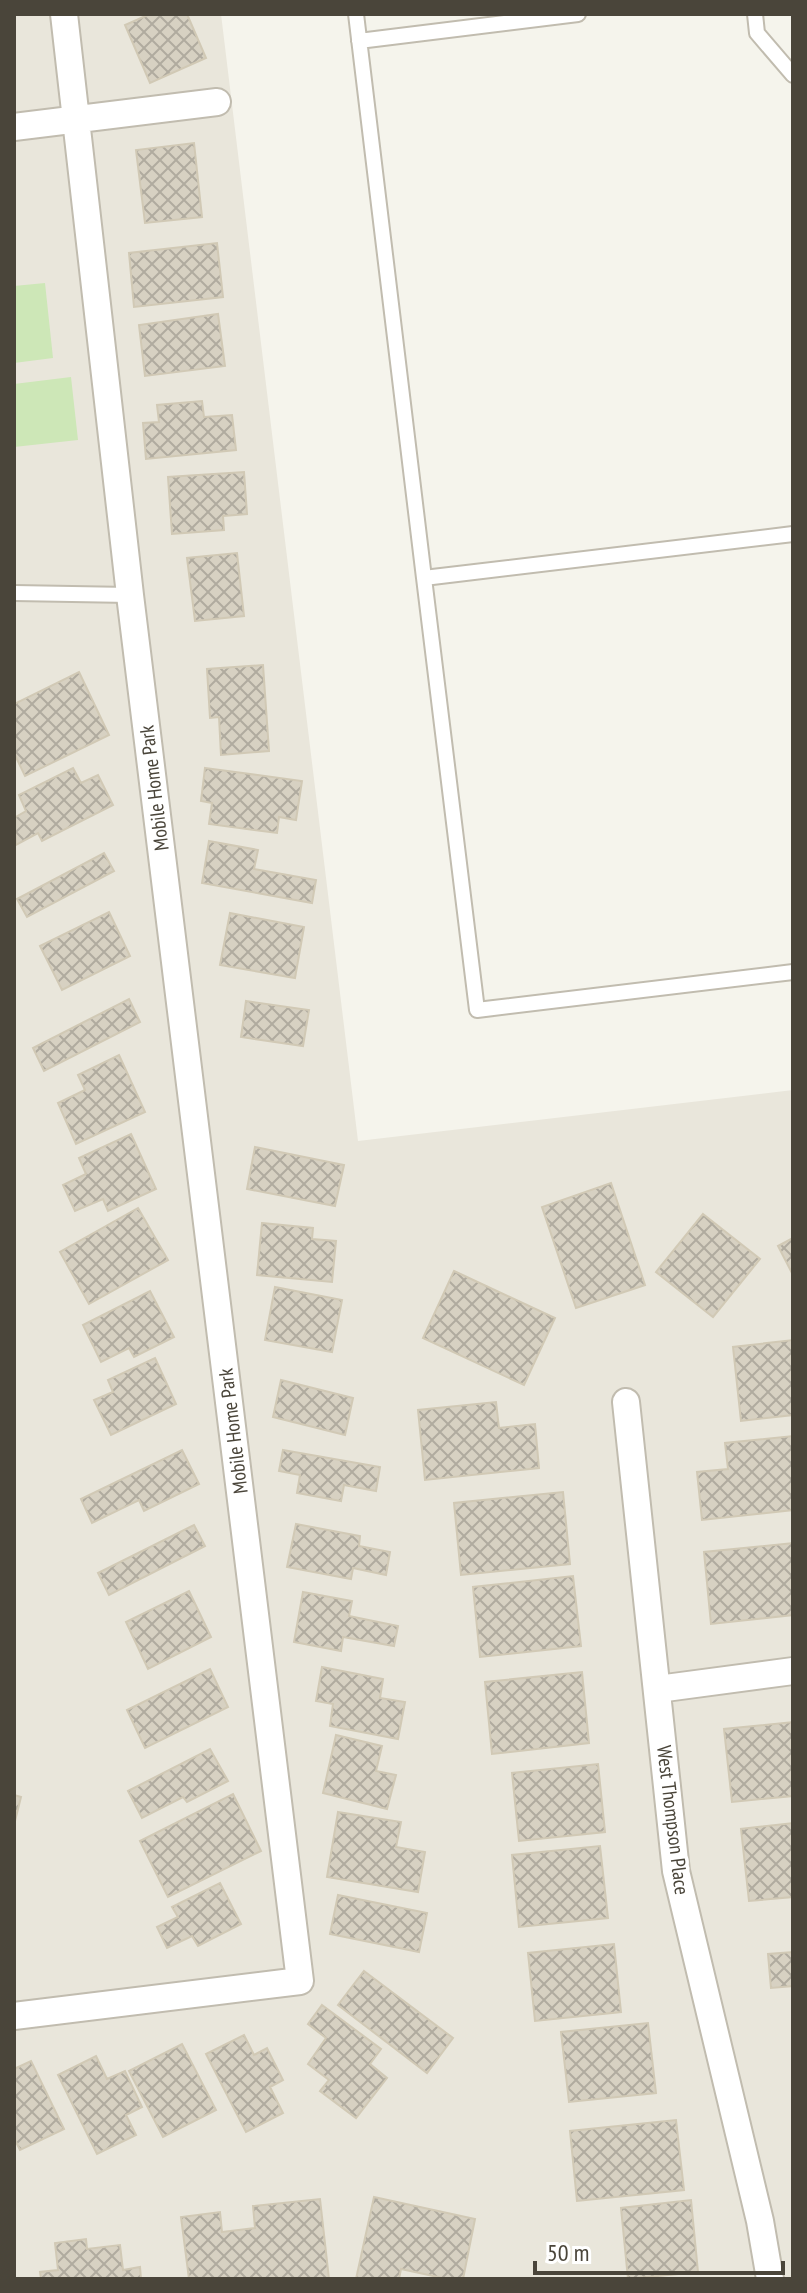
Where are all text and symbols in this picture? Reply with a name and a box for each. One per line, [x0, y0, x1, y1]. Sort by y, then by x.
street label: Mobile Home Park [133, 724, 175, 852]
street label: Mobile Home Park [212, 1367, 254, 1495]
street label: West Thompson Place [651, 1744, 695, 1896]
scale bar [535, 2225, 783, 2275]
text: 50 m [547, 2237, 589, 2268]

